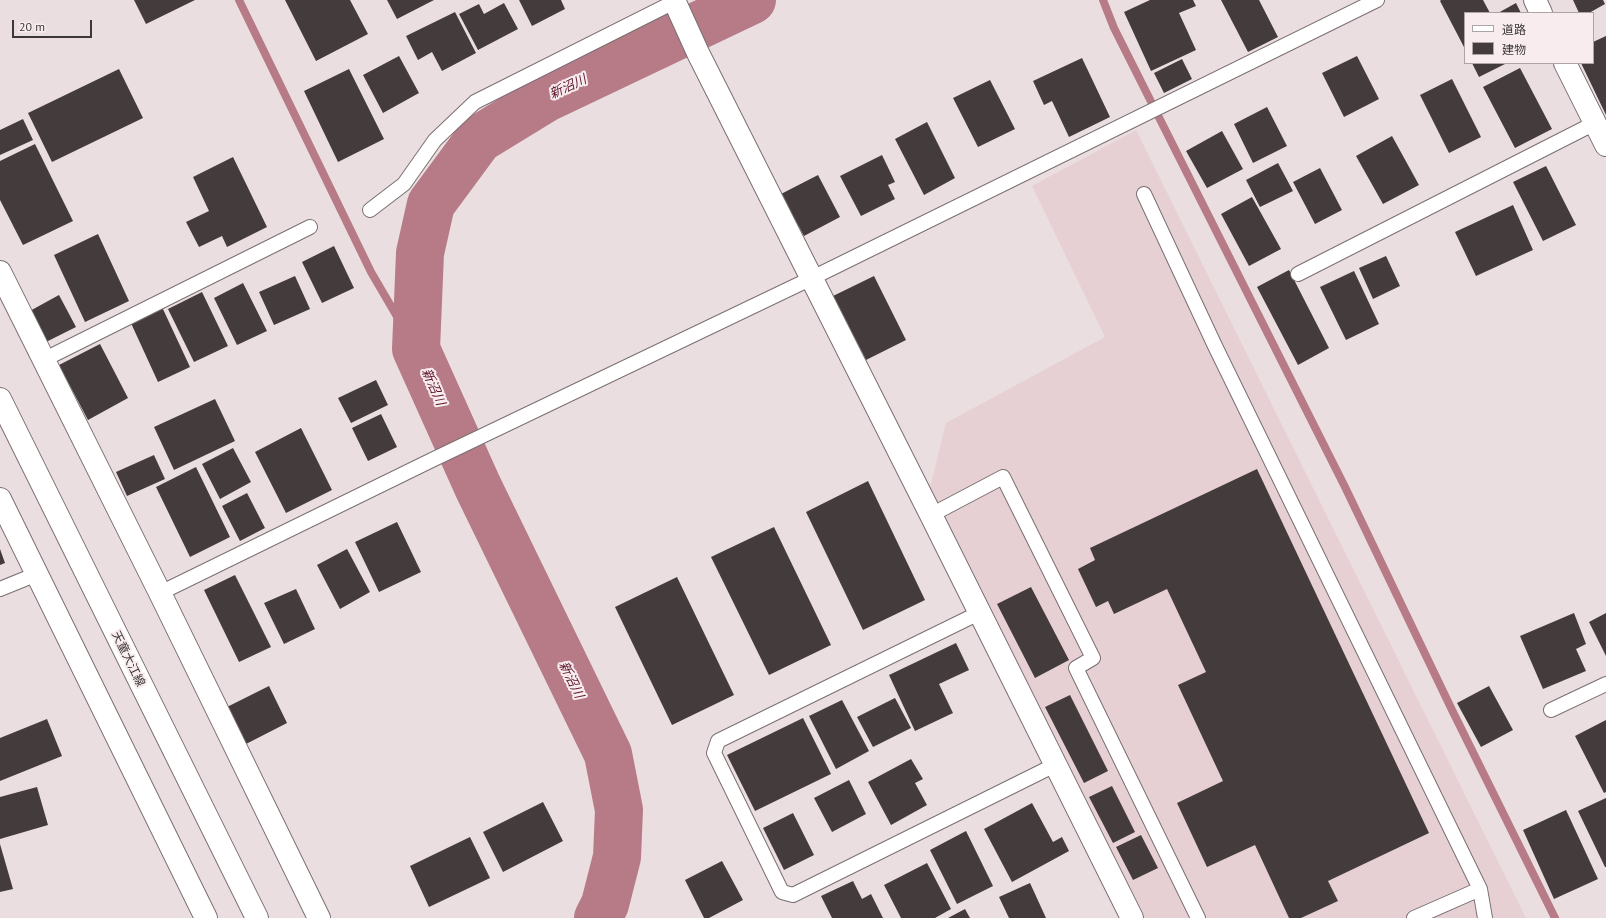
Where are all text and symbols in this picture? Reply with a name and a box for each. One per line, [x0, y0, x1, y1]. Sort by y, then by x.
scale bar [14, 12, 94, 38]
legend [1464, 12, 1594, 64]
text: 20 m [19, 19, 45, 34]
text: 道路 [1502, 22, 1526, 37]
text: 建物 [1502, 42, 1526, 57]
water label: 新沼川 [547, 72, 589, 102]
water label: 新沼川 [418, 366, 448, 408]
street label: 天童大江線 [108, 629, 148, 689]
water label: 新沼川 [555, 659, 587, 701]

